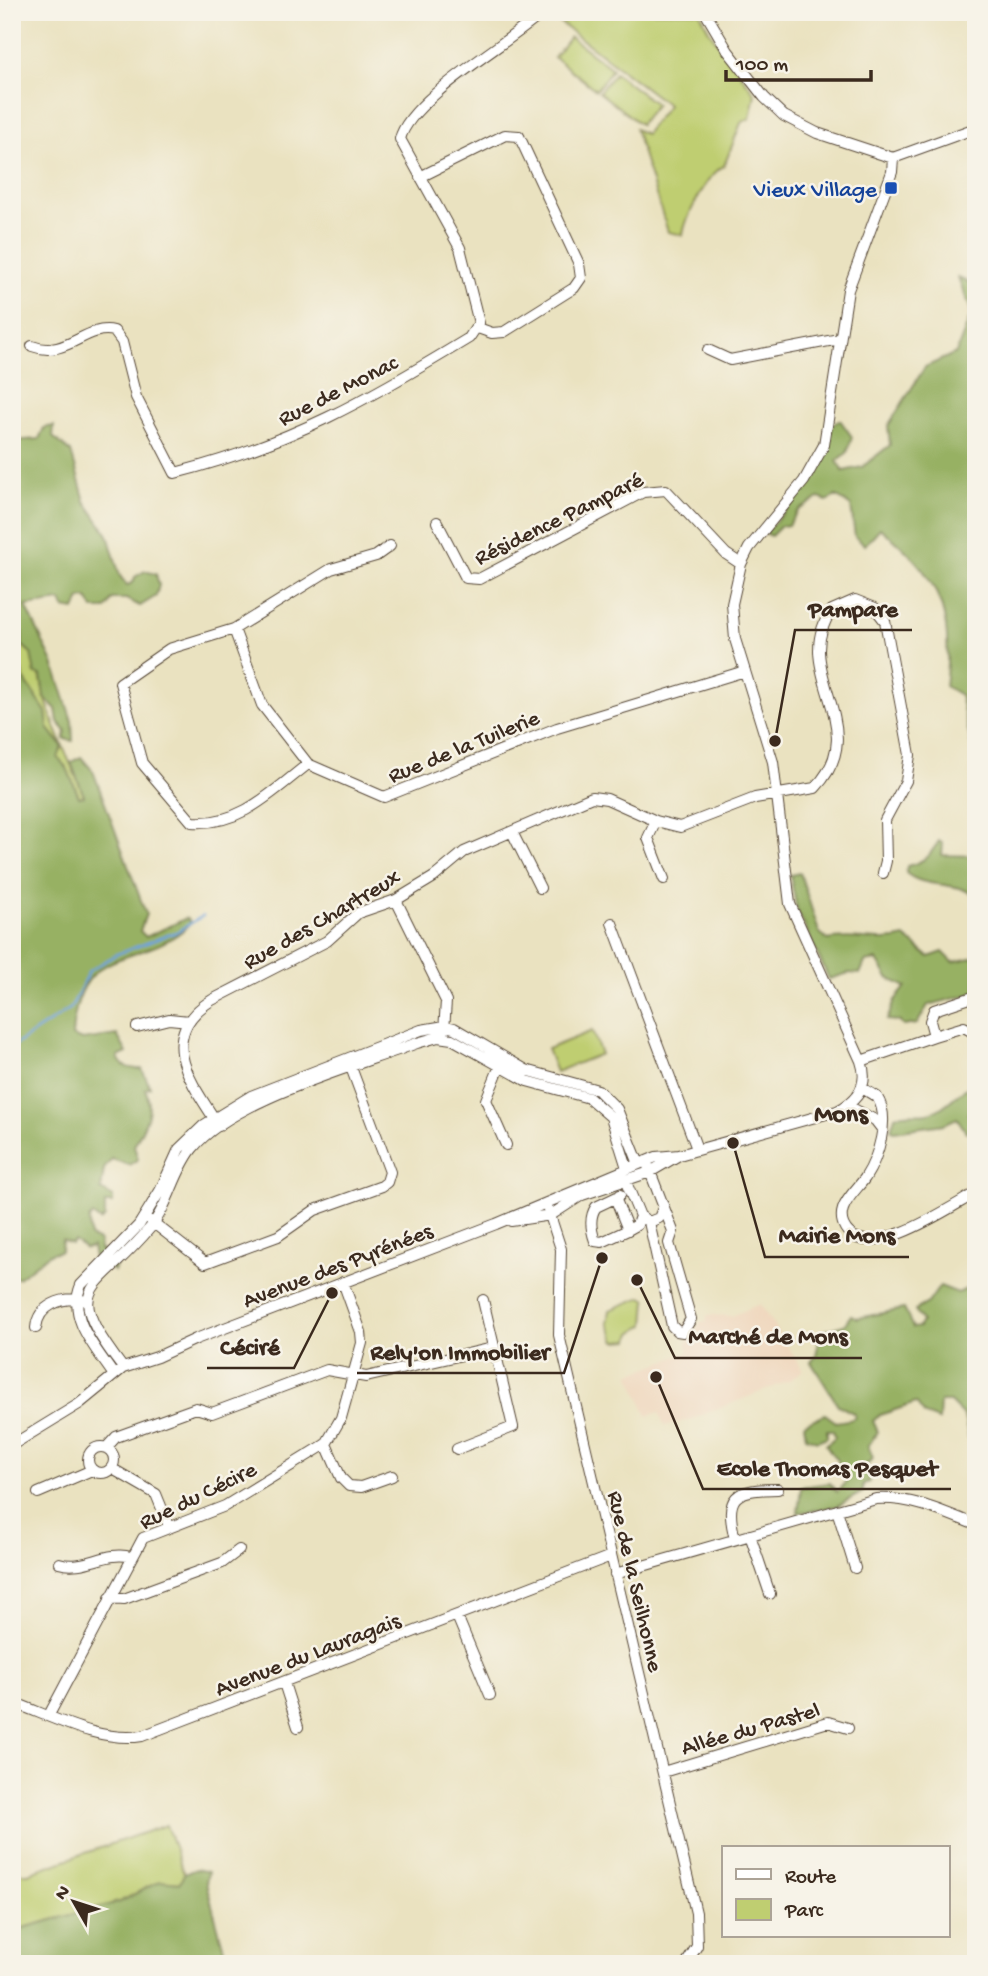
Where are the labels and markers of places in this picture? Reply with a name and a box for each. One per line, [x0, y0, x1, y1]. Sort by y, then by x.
place label: Vieux Village [752, 178, 878, 205]
marker: Vieux Village [883, 180, 899, 196]
callout: Pampare [795, 585, 912, 630]
callout: Mairie Mons [765, 1212, 909, 1257]
callout: Marché de Mons [675, 1313, 862, 1358]
callout: Céciré [207, 1323, 294, 1368]
callout: Rely'on Immobilier [357, 1328, 564, 1373]
callout: Ecole Thomas Pesquet [703, 1444, 951, 1489]

